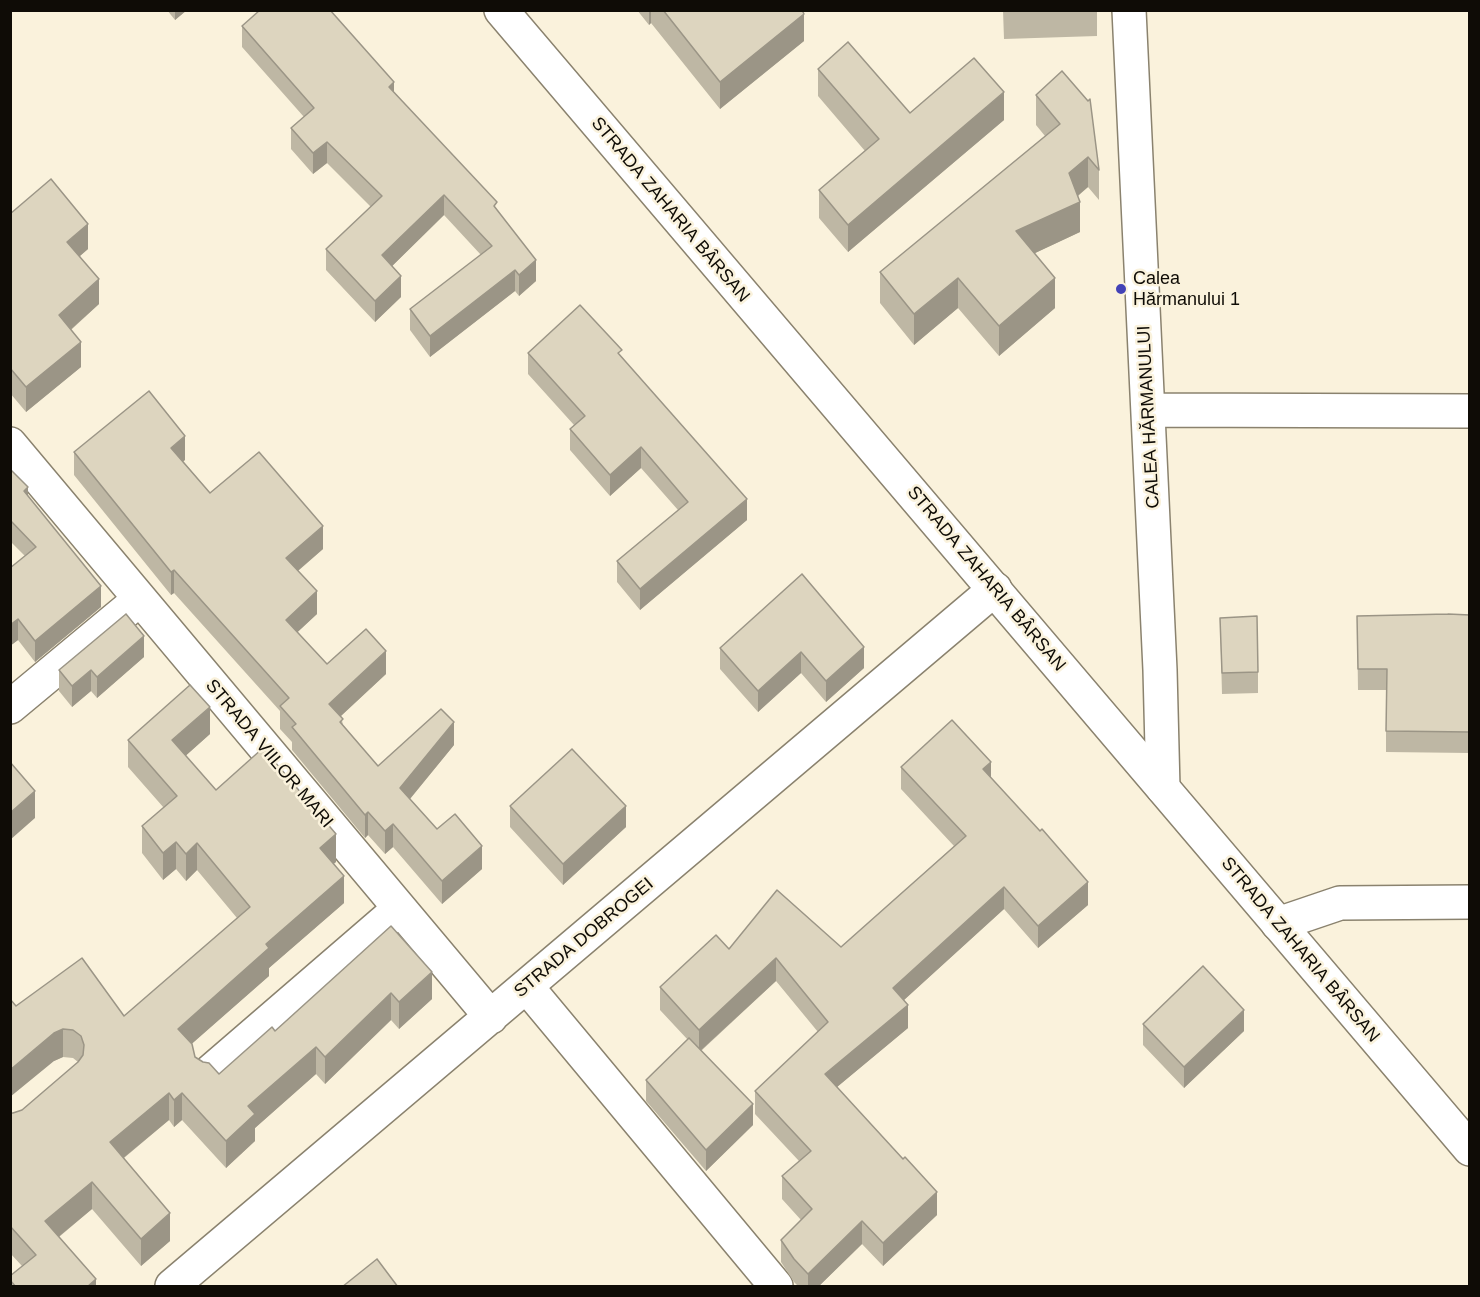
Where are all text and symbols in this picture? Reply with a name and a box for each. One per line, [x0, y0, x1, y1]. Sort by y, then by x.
street label: STRADA ZAHARIA BÂRSAN [586, 113, 754, 307]
place label: Calea Hărmanului 1 [1133, 268, 1240, 310]
marker: Calea Hărmanului 1 [1114, 282, 1128, 296]
street label: CALEA HĂRMANULUI [1133, 325, 1165, 509]
street label: STRADA ZAHARIA BÂRSAN [902, 482, 1070, 676]
street label: STRADA VIILOR MARI [201, 675, 337, 833]
street label: STRADA ZAHARIA BÂRSAN [1216, 853, 1384, 1047]
street label: STRADA DOBROGEI [510, 873, 658, 1003]

